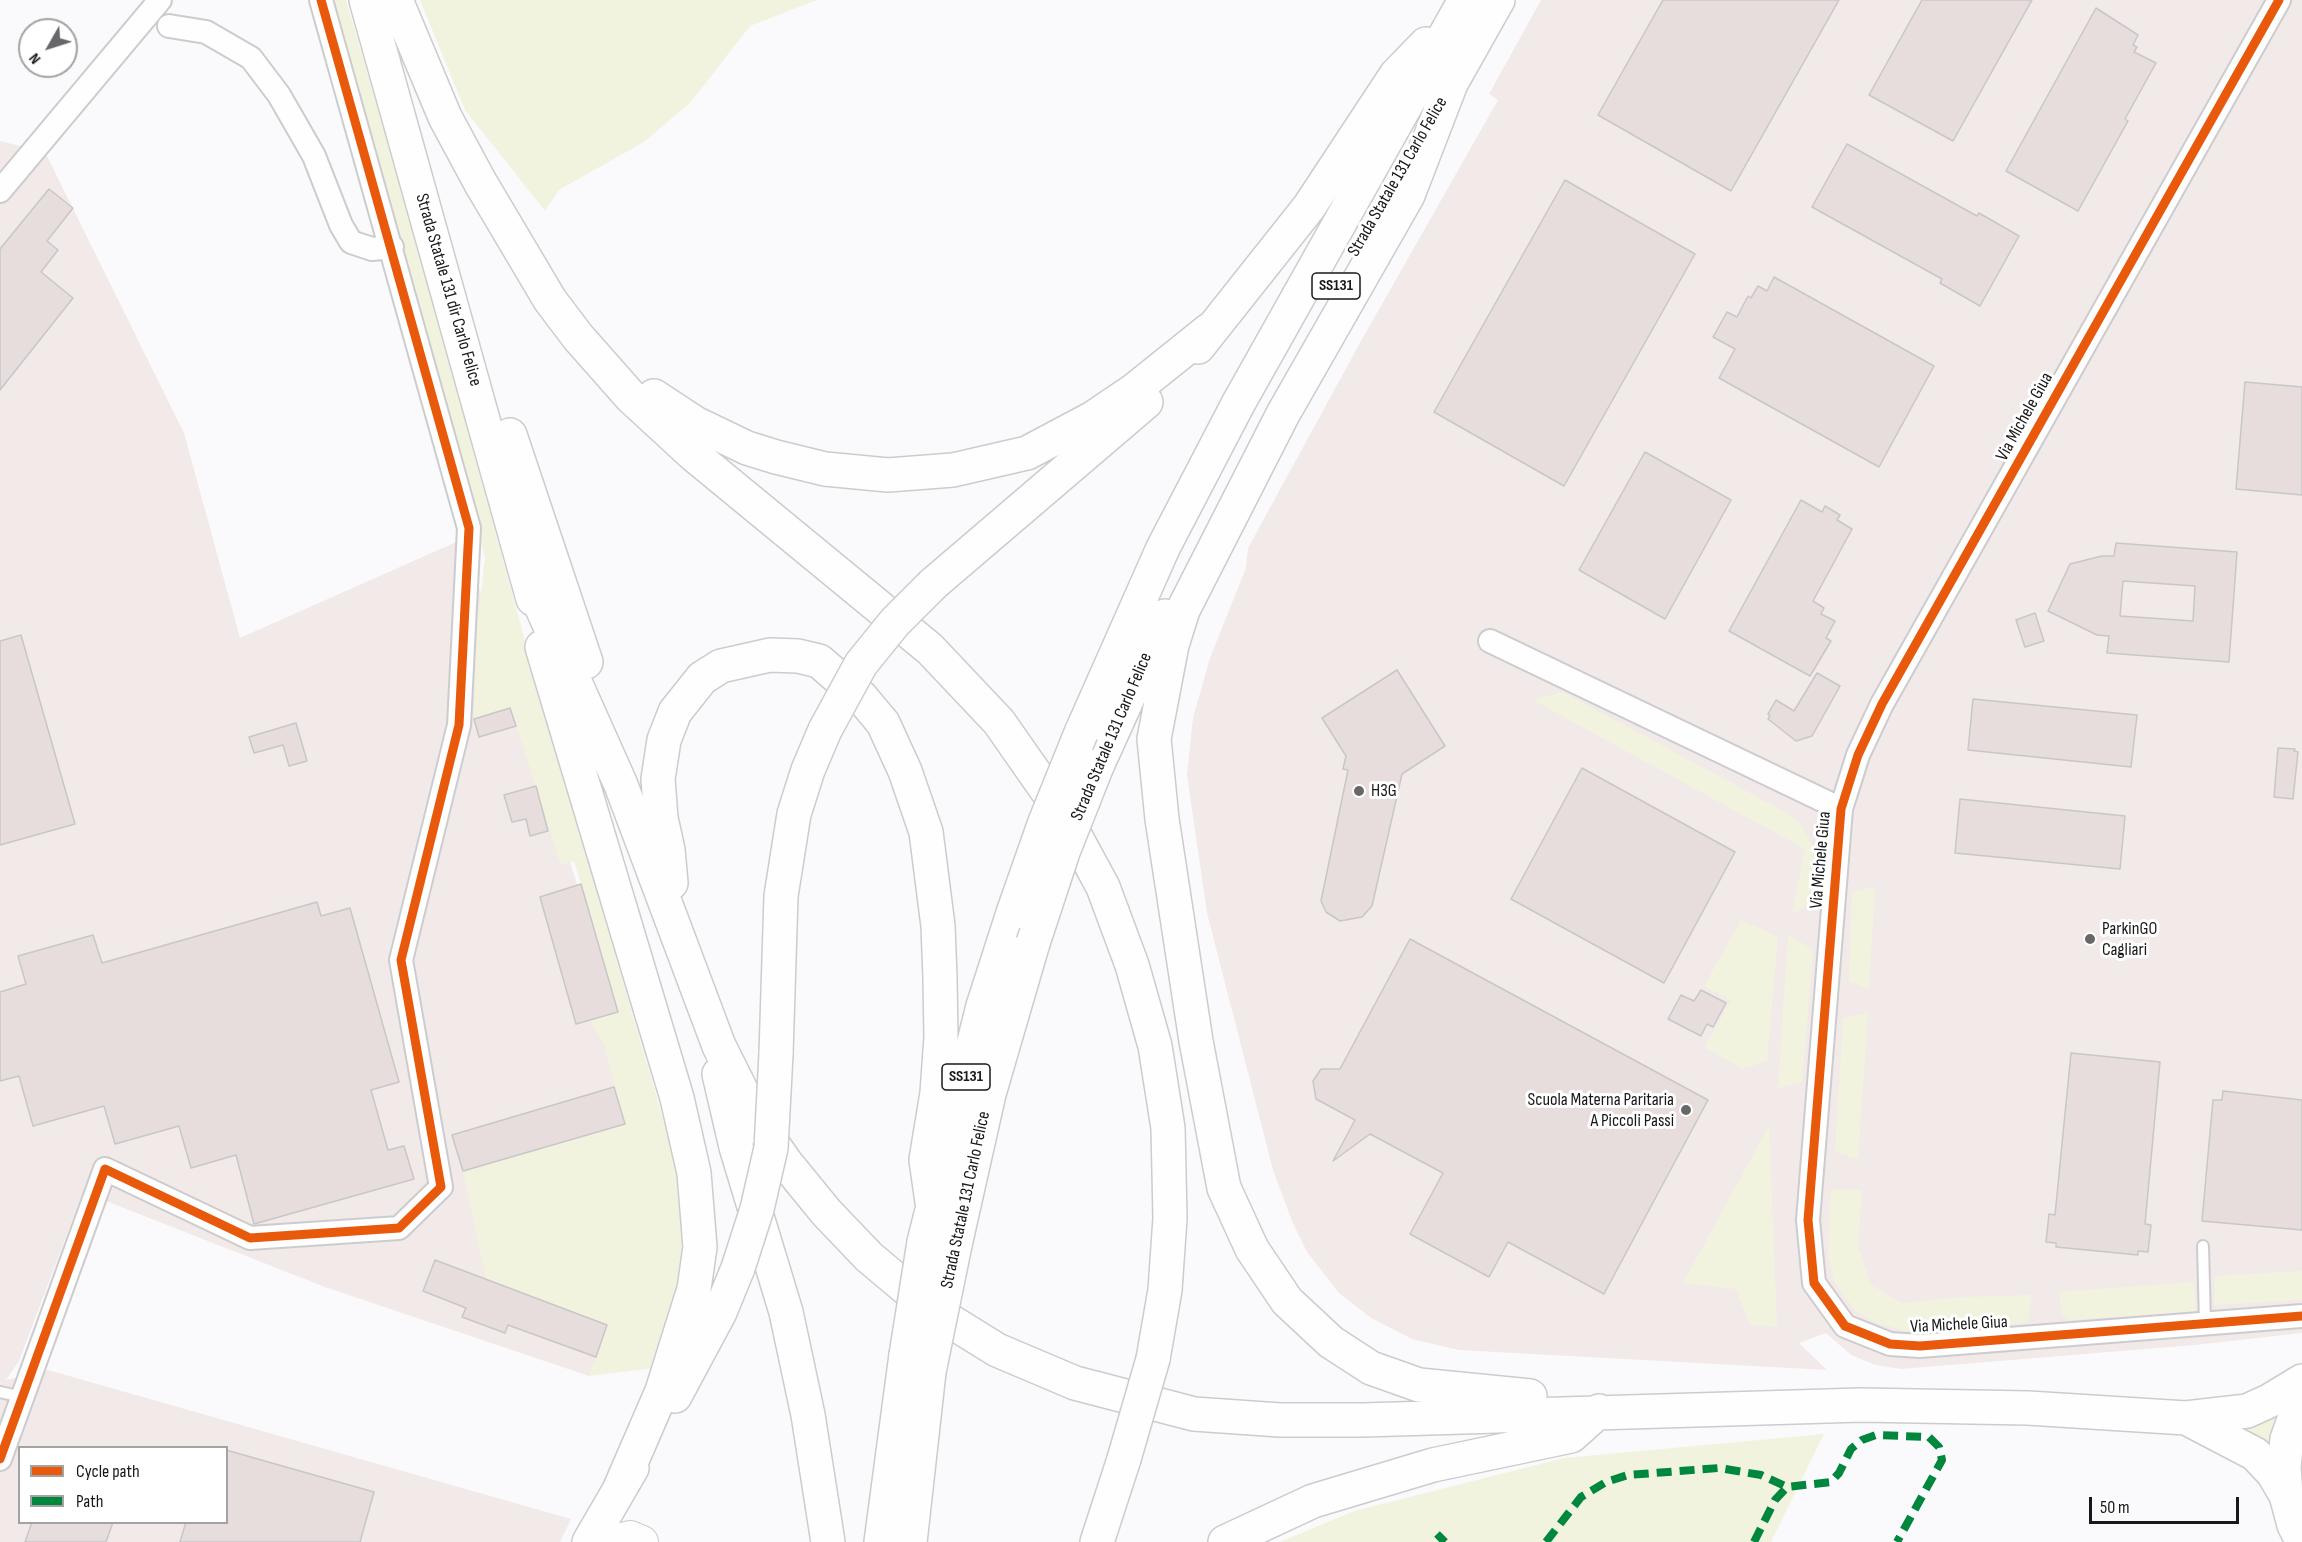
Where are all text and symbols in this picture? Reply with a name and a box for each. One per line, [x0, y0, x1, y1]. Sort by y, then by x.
north arrow [18, 18, 78, 78]
text: N [25, 49, 45, 68]
street label: Strada Statale 131 Carlo Felice [1344, 93, 1452, 261]
street label: Strada Statale 131 dir Carlo Felice [410, 191, 486, 389]
road number: SS131 [1312, 273, 1360, 299]
street label: Via Michele Giua [1992, 369, 2058, 465]
street label: Strada Statale 131 Carlo Felice [1067, 650, 1157, 824]
place label: H3G [1371, 780, 1397, 802]
marker: H3G [1352, 784, 1366, 798]
street label: Via Michele Giua [1806, 810, 1836, 910]
place label: ParkinGO Cagliari [2102, 918, 2157, 960]
marker: ParkinGO Cagliari [2083, 932, 2097, 946]
road number: SS131 [942, 1064, 990, 1090]
place label: Scuola Materna Paritaria A Piccoli Passi [1528, 1089, 1674, 1132]
marker: Scuola Materna Paritaria A Piccoli Passi [1679, 1103, 1693, 1117]
street label: Strada Statale 131 Carlo Felice [937, 1109, 995, 1291]
street label: Via Michele Giua [1910, 1312, 2008, 1338]
legend [18, 1446, 228, 1524]
text: Cycle path [76, 1461, 140, 1482]
scale bar [2092, 1485, 2242, 1523]
text: Path [76, 1491, 104, 1512]
text: 50 m [2100, 1497, 2130, 1518]

